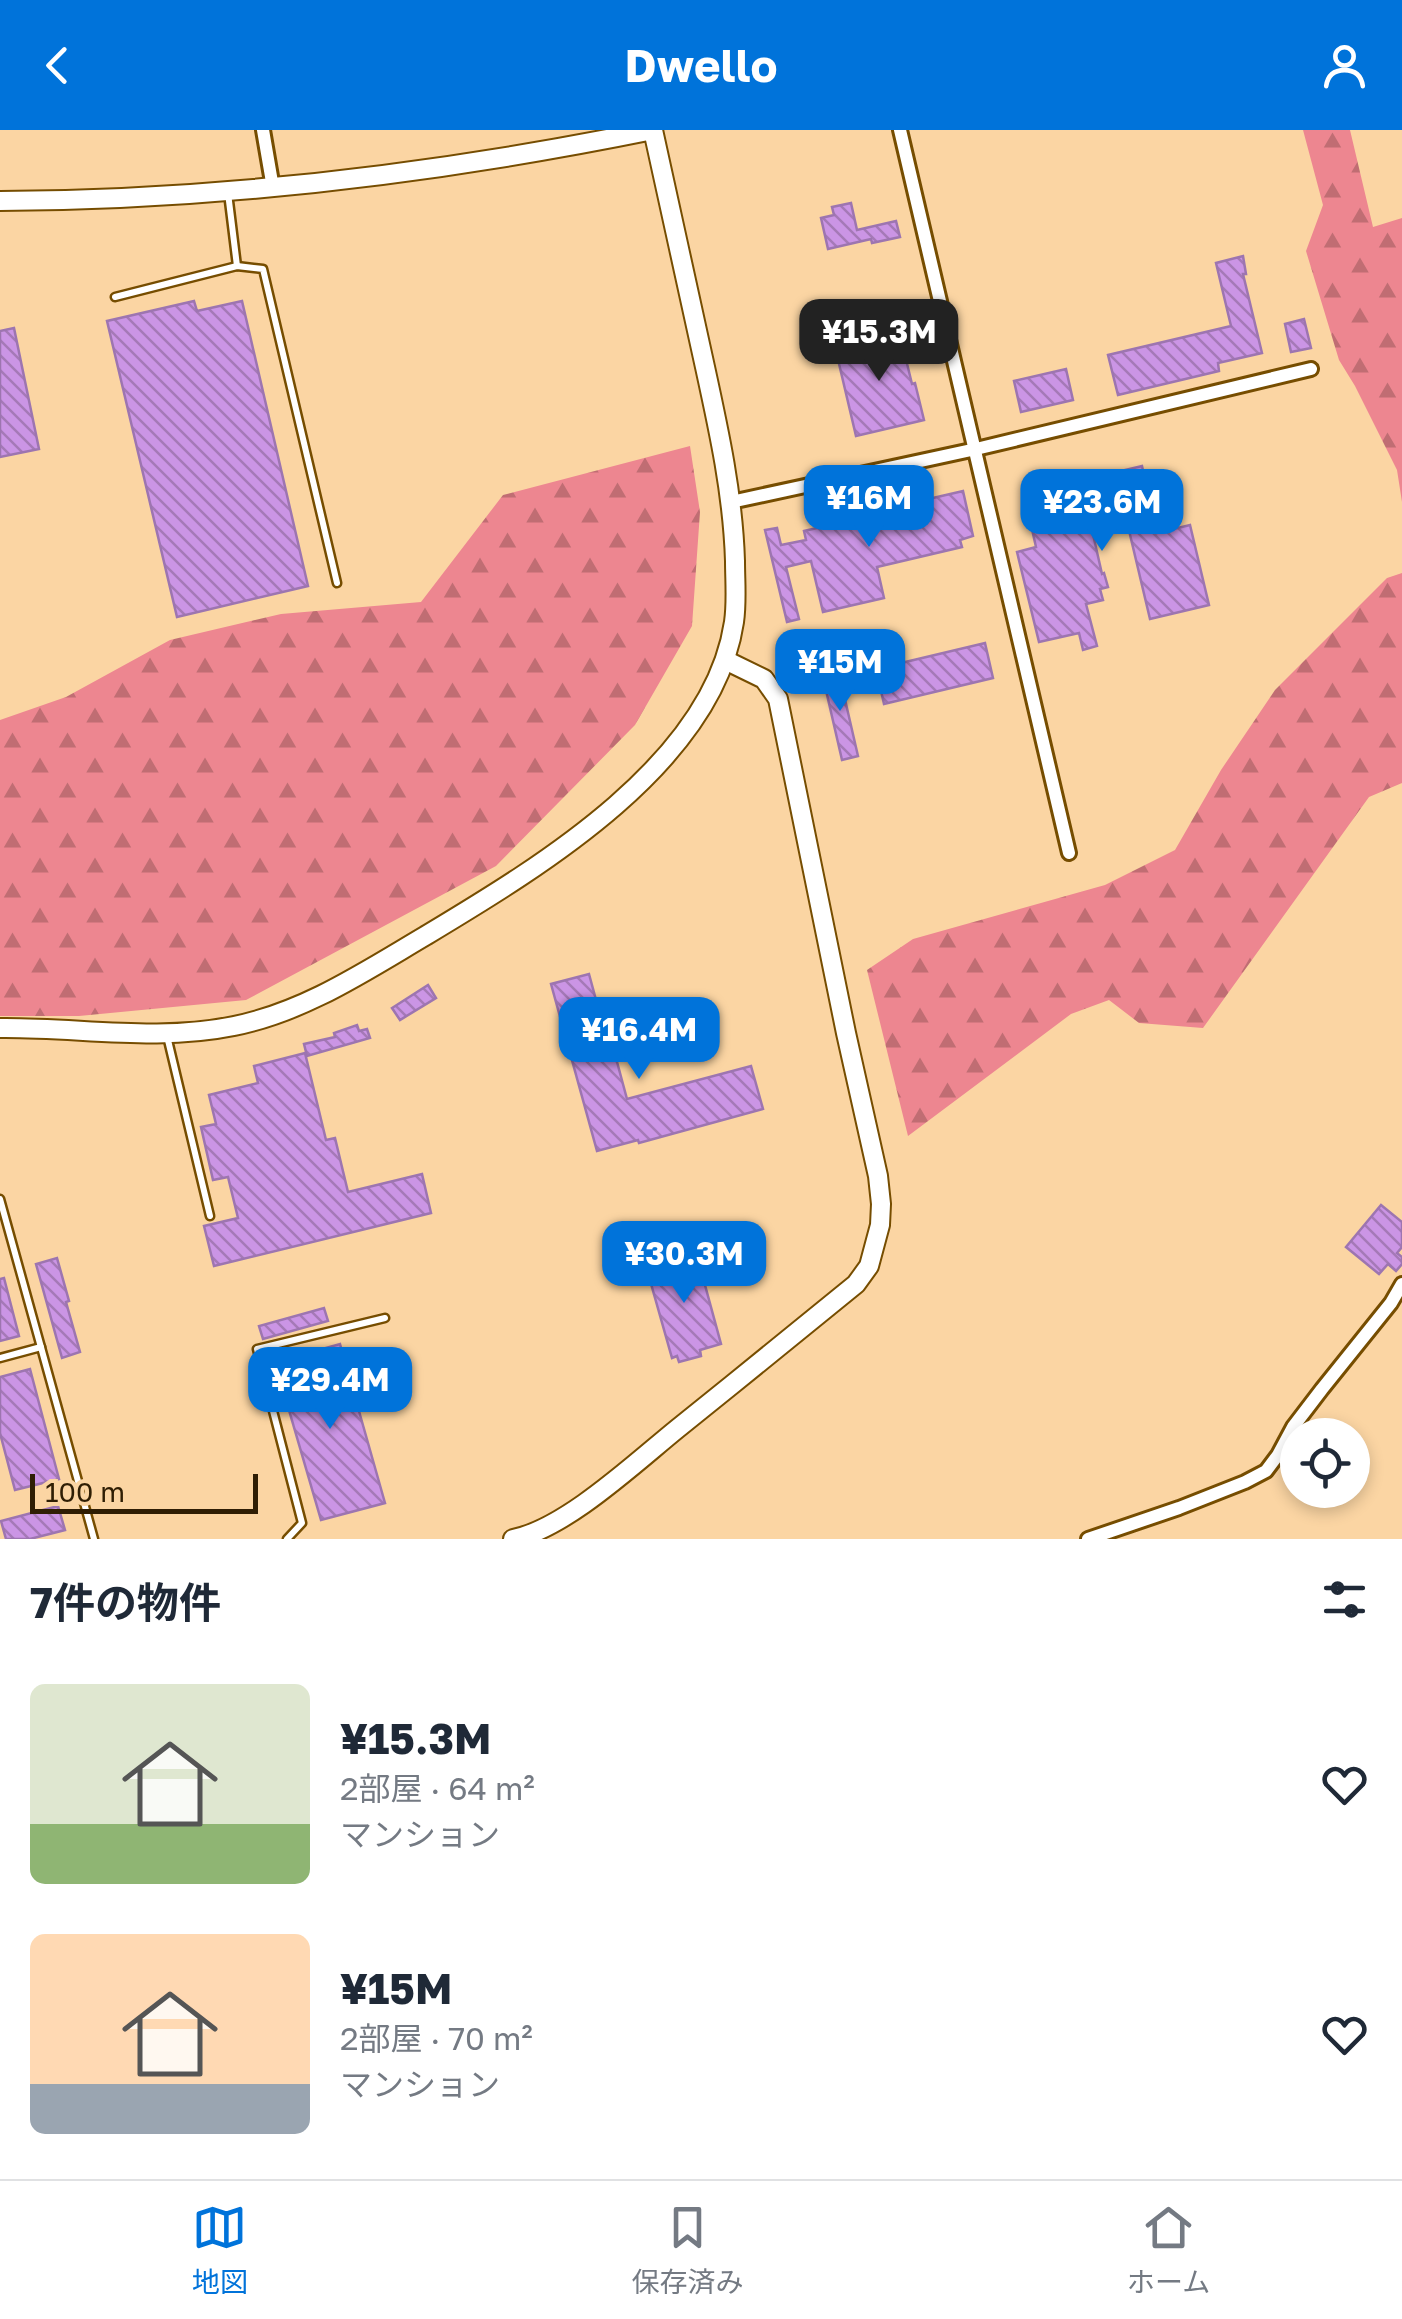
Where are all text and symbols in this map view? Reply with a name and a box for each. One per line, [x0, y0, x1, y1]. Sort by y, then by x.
icon: back [30, 38, 85, 93]
text: Dwello [625, 38, 777, 92]
icon: person [1317, 38, 1372, 93]
pin: ¥15.3M [798, 299, 960, 384]
text: ¥15.3M [821, 312, 937, 350]
pin: ¥16M [810, 465, 928, 550]
pin: ¥23.6M [1021, 469, 1183, 554]
text: ¥16M [826, 478, 912, 516]
text: ¥23.6M [1042, 482, 1162, 520]
pin: ¥15M [781, 629, 899, 714]
text: ¥15M [797, 642, 883, 680]
pin: ¥16.4M [558, 997, 720, 1082]
text: ¥16.4M [581, 1010, 697, 1048]
pin: ¥30.3M [603, 1221, 765, 1306]
text: ¥30.3M [624, 1234, 744, 1272]
pin: ¥29.4M [249, 1347, 411, 1432]
text: ¥29.4M [270, 1360, 390, 1398]
map controls [1280, 1418, 1370, 1508]
button: locate [1280, 1418, 1370, 1508]
scale bar [30, 1469, 258, 1514]
text: 100 m [45, 1475, 125, 1508]
icon: filters [1317, 1572, 1372, 1627]
text: 7件の物件 [30, 1577, 221, 1627]
text: ¥15.3M [340, 1713, 491, 1763]
icon: home [110, 1724, 230, 1844]
icon: heart [1317, 1757, 1372, 1812]
text: 2部屋 · 64 m² [340, 1769, 535, 1807]
text: マンション [340, 1815, 500, 1853]
text: ¥15M [340, 1963, 452, 2013]
icon: home [110, 1974, 230, 2094]
icon: heart [1317, 2007, 1372, 2062]
text: 2部屋 · 70 m² [340, 2019, 533, 2057]
text: マンション [340, 2065, 500, 2103]
tab: 地図 [192, 2200, 248, 2300]
tab: 保存済み [631, 2200, 743, 2300]
tab: ホーム [1127, 2200, 1210, 2300]

